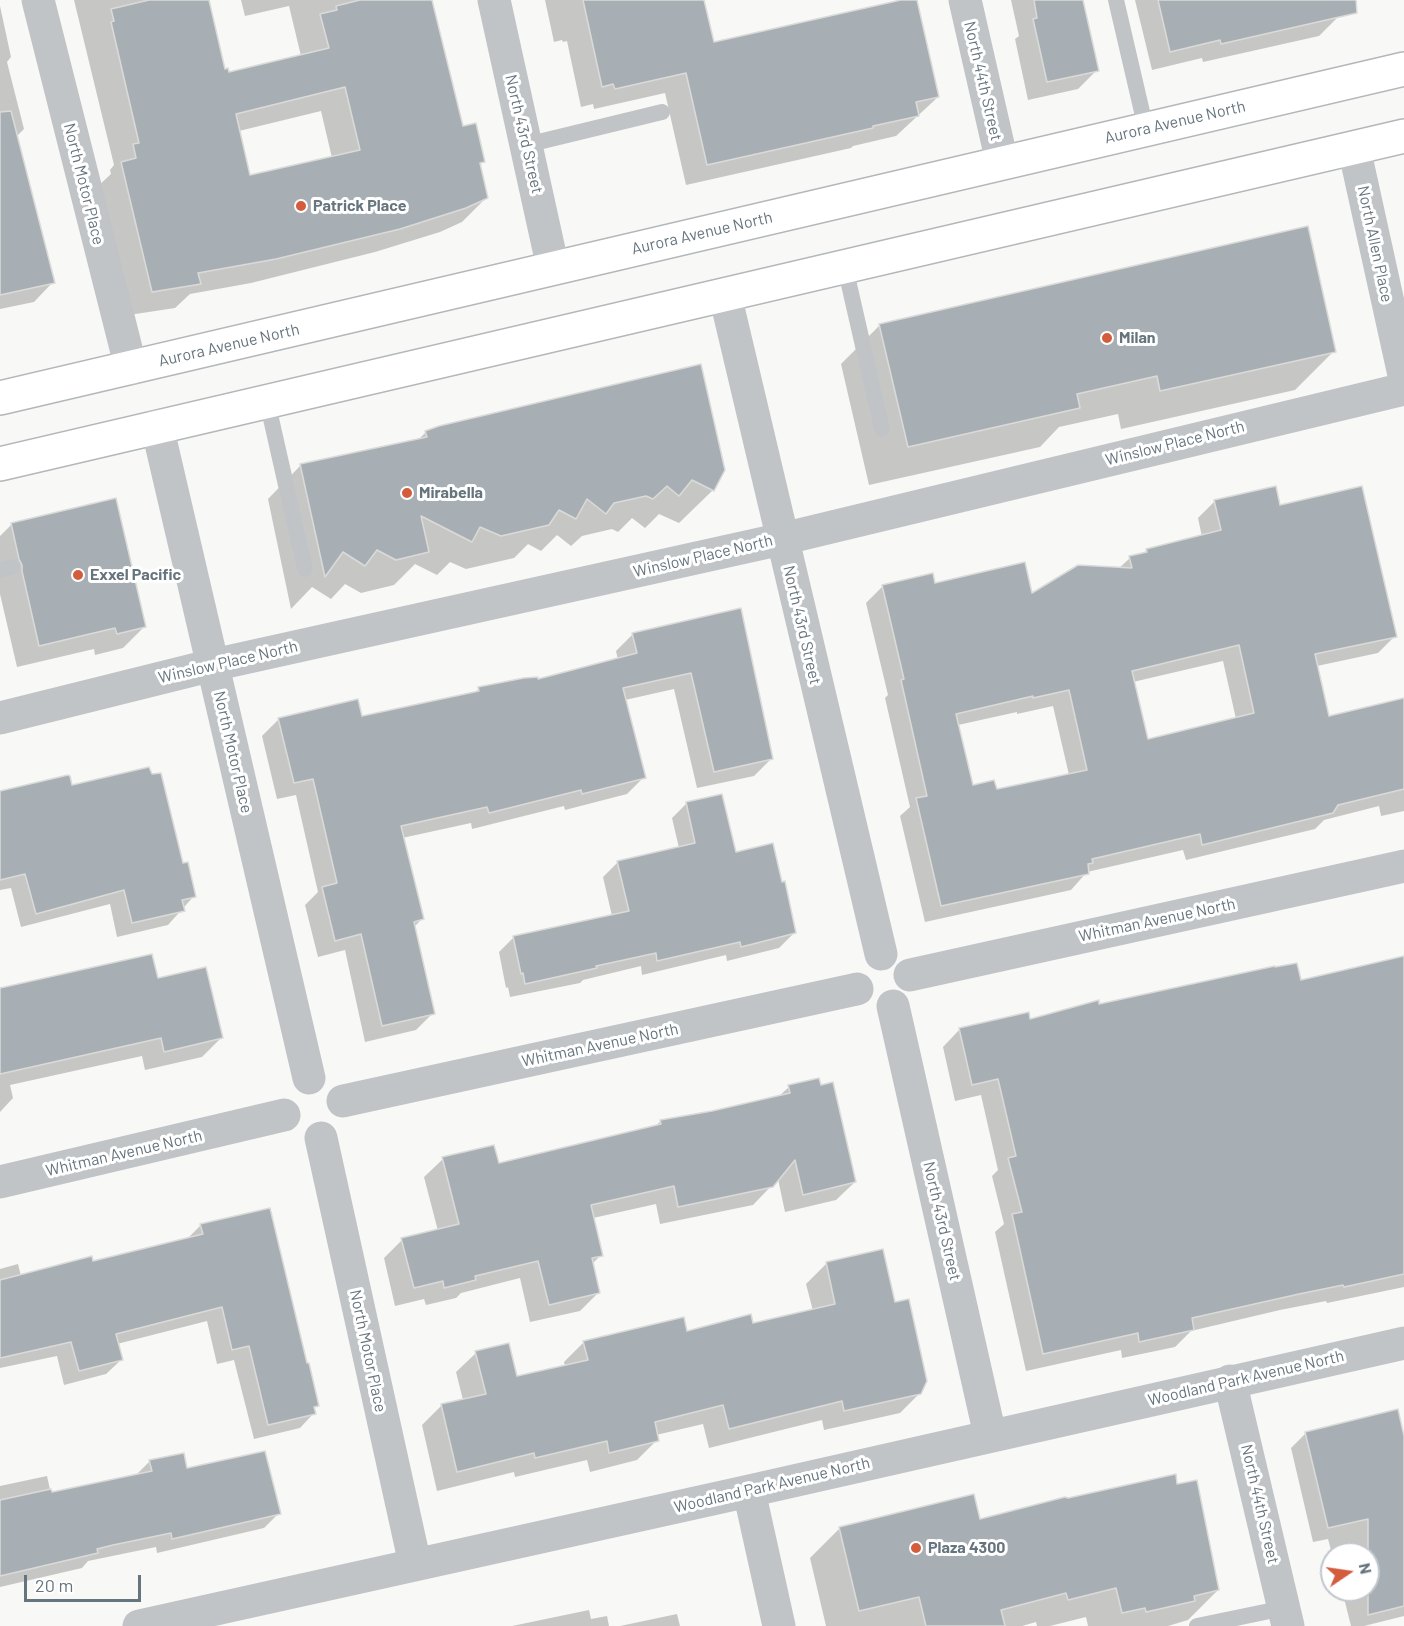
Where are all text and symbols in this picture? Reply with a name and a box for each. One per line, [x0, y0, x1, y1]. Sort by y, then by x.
street label: North 44th Street [960, 19, 1006, 143]
street label: North 43rd Street [501, 73, 547, 195]
street label: Aurora Avenue North [1103, 96, 1247, 148]
street label: North Motor Place [60, 121, 108, 247]
street label: North Allen Place [1353, 184, 1397, 304]
place label: Patrick Place [313, 196, 406, 216]
marker: Patrick Place [294, 199, 308, 213]
street label: Aurora Avenue North [630, 207, 774, 259]
street label: Aurora Avenue North [157, 319, 301, 371]
place label: Milan [1119, 328, 1156, 348]
marker: Milan [1100, 331, 1114, 345]
street label: Winslow Place North [1103, 416, 1247, 470]
place label: Mirabella [419, 483, 483, 503]
marker: Mirabella [400, 486, 414, 500]
street label: Winslow Place North [631, 531, 775, 581]
street label: North 43rd Street [779, 564, 825, 686]
place label: Exxel Pacific [90, 565, 181, 585]
marker: Exxel Pacific [71, 568, 85, 582]
street label: Winslow Place North [156, 637, 300, 687]
street label: North Motor Place [210, 689, 256, 815]
street label: Whitman Avenue North [1077, 894, 1237, 946]
street label: Whitman Avenue North [520, 1019, 680, 1071]
street label: Whitman Avenue North [44, 1126, 204, 1180]
street label: North 43rd Street [919, 1160, 965, 1282]
street label: North Motor Place [346, 1288, 390, 1414]
street label: Woodland Park Avenue North [1146, 1346, 1346, 1410]
street label: North 44th Street [1237, 1442, 1283, 1566]
street label: Woodland Park Avenue North [672, 1453, 872, 1517]
place label: Plaza 4300 [928, 1538, 1005, 1558]
marker: Plaza 4300 [909, 1541, 923, 1555]
north arrow [1320, 1542, 1380, 1602]
text: N [1356, 1561, 1377, 1576]
scale bar [27, 1563, 144, 1601]
text: 20 m [35, 1574, 73, 1596]

